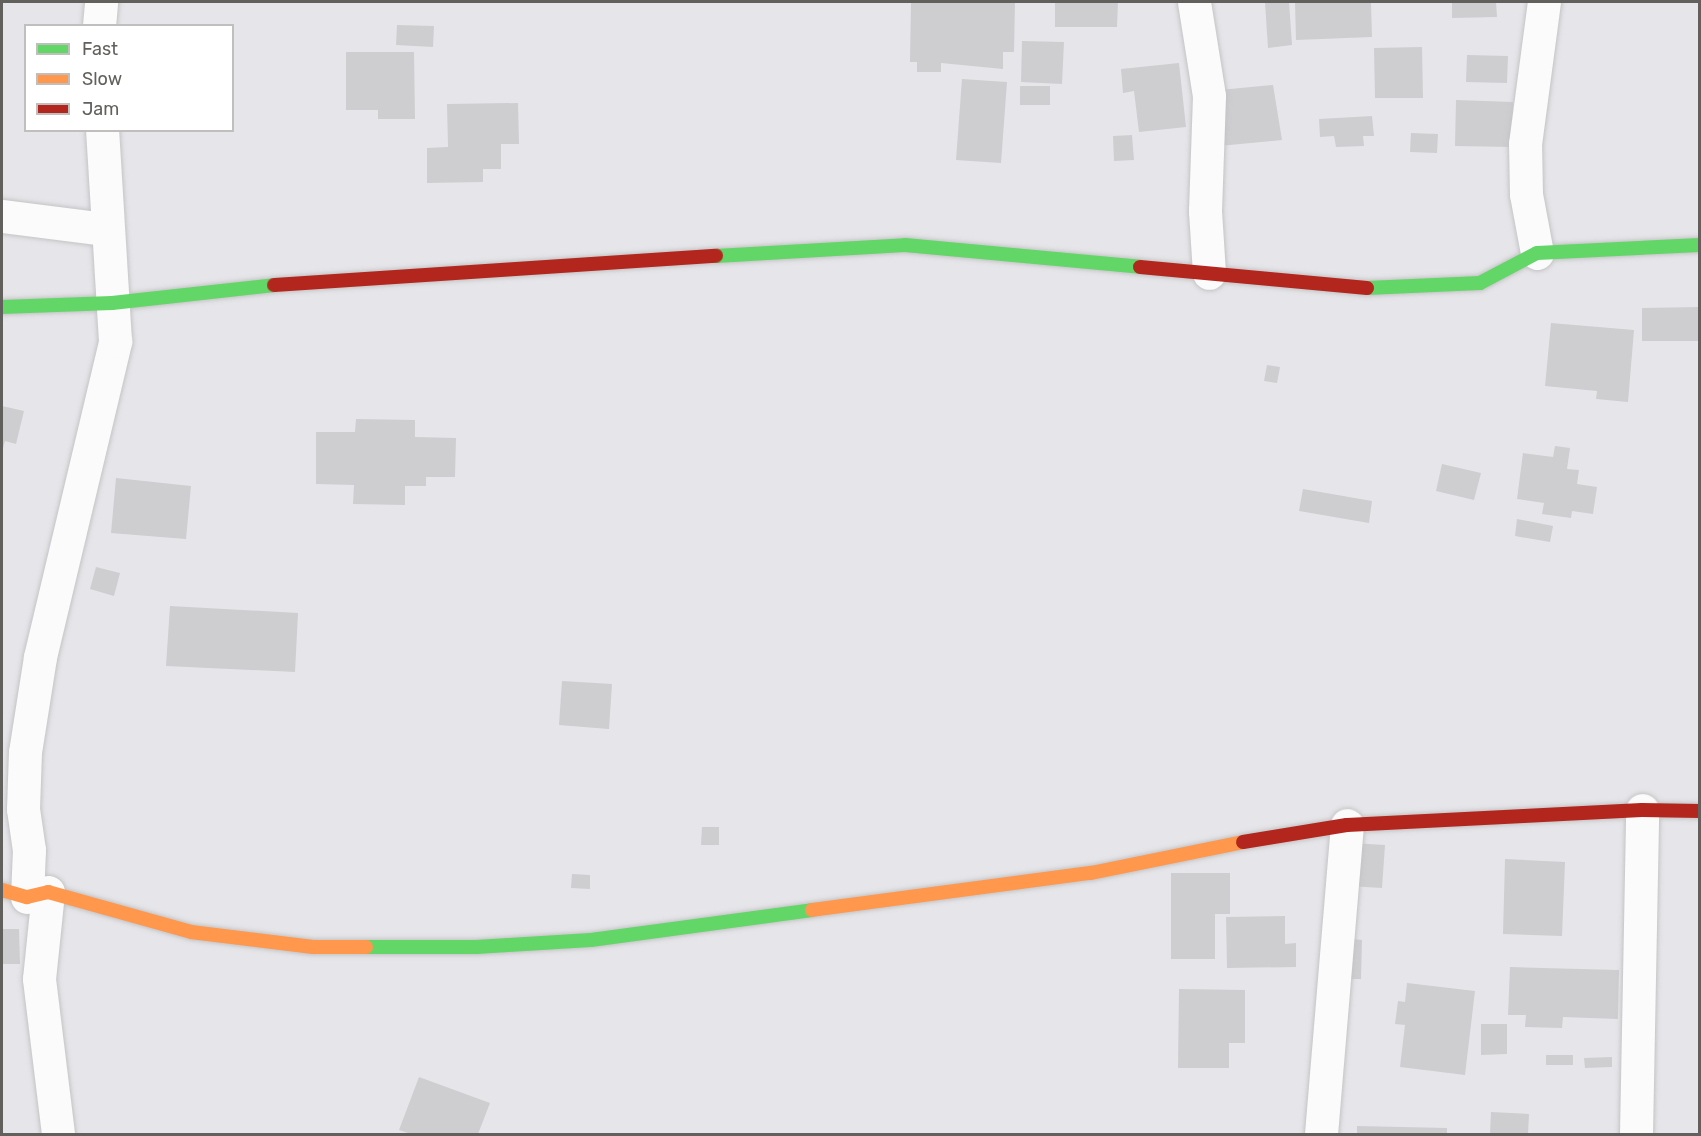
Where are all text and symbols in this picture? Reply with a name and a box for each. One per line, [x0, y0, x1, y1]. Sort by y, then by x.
legend [24, 24, 234, 132]
text: Fast [82, 38, 118, 60]
text: Slow [82, 68, 122, 90]
text: Jam [82, 98, 119, 120]

